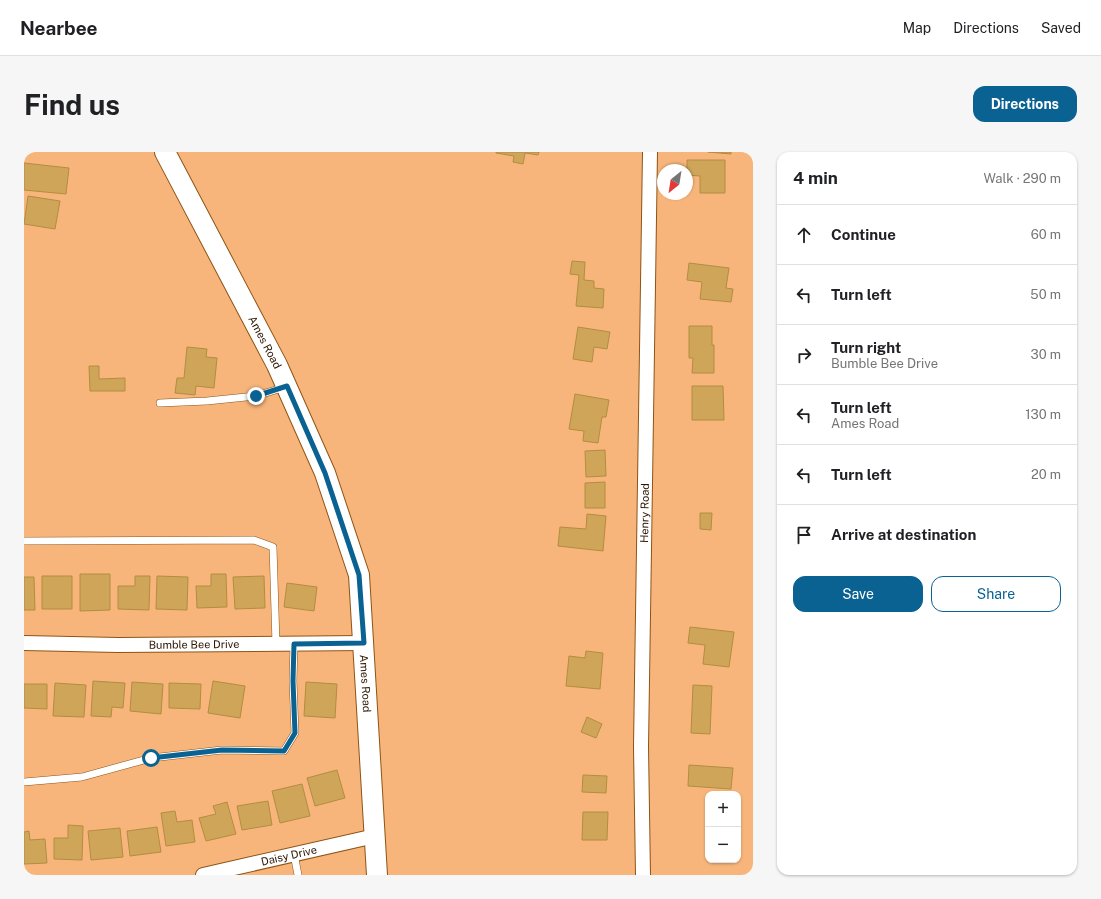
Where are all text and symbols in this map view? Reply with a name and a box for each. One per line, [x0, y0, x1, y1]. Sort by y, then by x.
text: Nearbee [20, 17, 98, 39]
text: Map [903, 20, 931, 36]
text: Directions [953, 20, 1019, 36]
text: Saved [1041, 20, 1081, 36]
button: Directions [973, 86, 1077, 122]
text: Find us [24, 88, 120, 121]
north arrow [657, 164, 693, 200]
text: 4 min [793, 168, 838, 188]
text: Walk · 290 m [983, 171, 1061, 186]
icon: ahead [793, 224, 815, 246]
text: Continue [831, 226, 896, 243]
text: 60 m [1031, 227, 1061, 242]
icon: left [793, 284, 815, 306]
text: Turn left [831, 286, 892, 303]
text: 50 m [1030, 287, 1061, 302]
street label: Ames Road [246, 314, 284, 371]
text: Turn right [831, 339, 901, 356]
icon: right [793, 344, 815, 366]
text: 30 m [1031, 347, 1061, 362]
text: Bumble Bee Drive [831, 356, 938, 371]
route end [247, 387, 265, 405]
text: Turn left [831, 399, 892, 416]
icon: left [793, 404, 815, 426]
text: 130 m [1025, 407, 1061, 422]
text: Ames Road [831, 416, 899, 431]
icon: left [793, 464, 815, 486]
text: Turn left [831, 466, 892, 483]
text: 20 m [1031, 467, 1061, 482]
street label: Henry Road [638, 483, 651, 543]
icon: arrive [793, 524, 815, 546]
text: Arrive at destination [831, 526, 976, 543]
button: Save [793, 576, 923, 612]
button: Share [931, 576, 1061, 612]
street label: Bumble Bee Drive [149, 638, 239, 651]
street label: Ames Road [358, 654, 373, 713]
route start [142, 749, 160, 767]
map controls [705, 791, 741, 863]
button: + [705, 791, 741, 827]
button: − [705, 827, 741, 863]
street label: Daisy Drive [260, 843, 318, 868]

